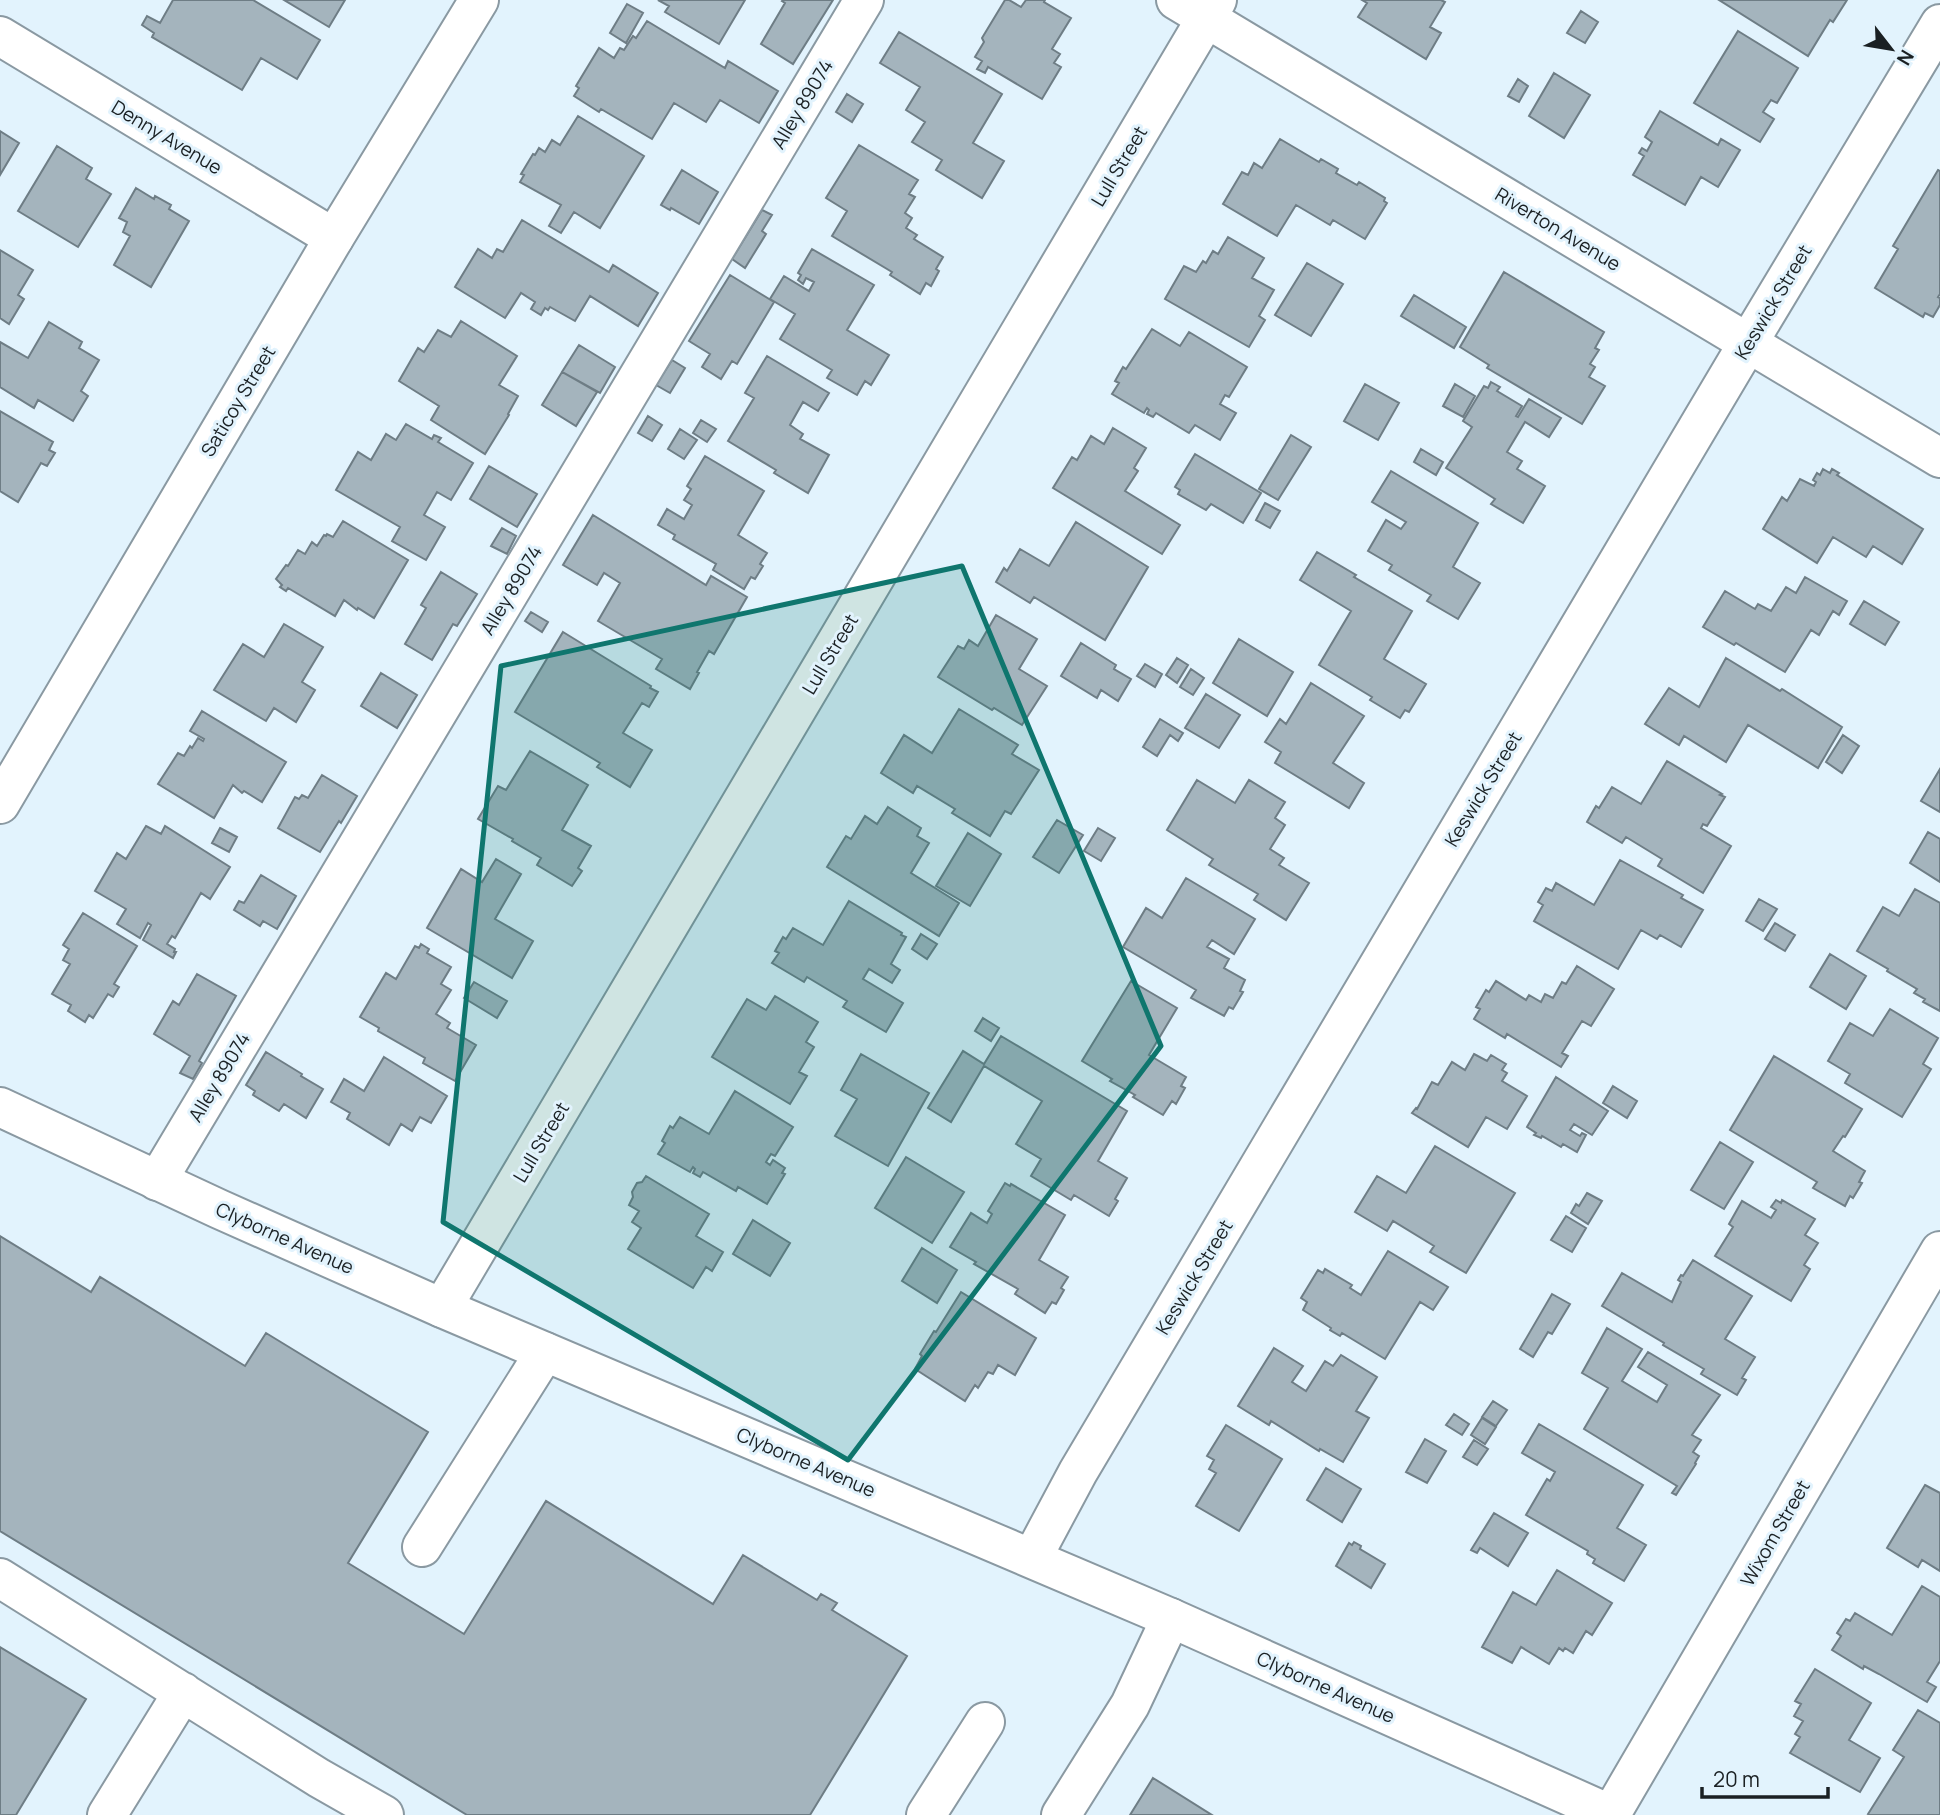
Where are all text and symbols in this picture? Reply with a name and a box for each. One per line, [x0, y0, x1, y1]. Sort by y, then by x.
north arrow [1856, 14, 1926, 84]
text: N [1891, 45, 1920, 70]
street label: Alley 89074 [765, 54, 839, 154]
street label: Denny Avenue [107, 94, 227, 180]
street label: Lull Street [1085, 121, 1153, 211]
street label: Riverton Avenue [1490, 181, 1626, 277]
street label: Keswick Street [1728, 240, 1818, 364]
street label: Saticoy Street [195, 341, 281, 461]
street label: Alley 89074 [474, 540, 548, 640]
street label: Lull Street [796, 609, 864, 699]
street label: Keswick Street [1438, 727, 1528, 851]
street label: Alley 89074 [182, 1027, 256, 1127]
street label: Lull Street [507, 1097, 575, 1187]
street label: Clyborne Avenue [212, 1196, 358, 1280]
street label: Keswick Street [1149, 1215, 1239, 1339]
street label: Clyborne Avenue [733, 1421, 879, 1503]
street label: Wixom Street [1734, 1475, 1816, 1591]
street label: Clyborne Avenue [1253, 1645, 1399, 1729]
scale bar [1702, 1756, 1828, 1800]
text: 20 m [1713, 1765, 1760, 1793]

